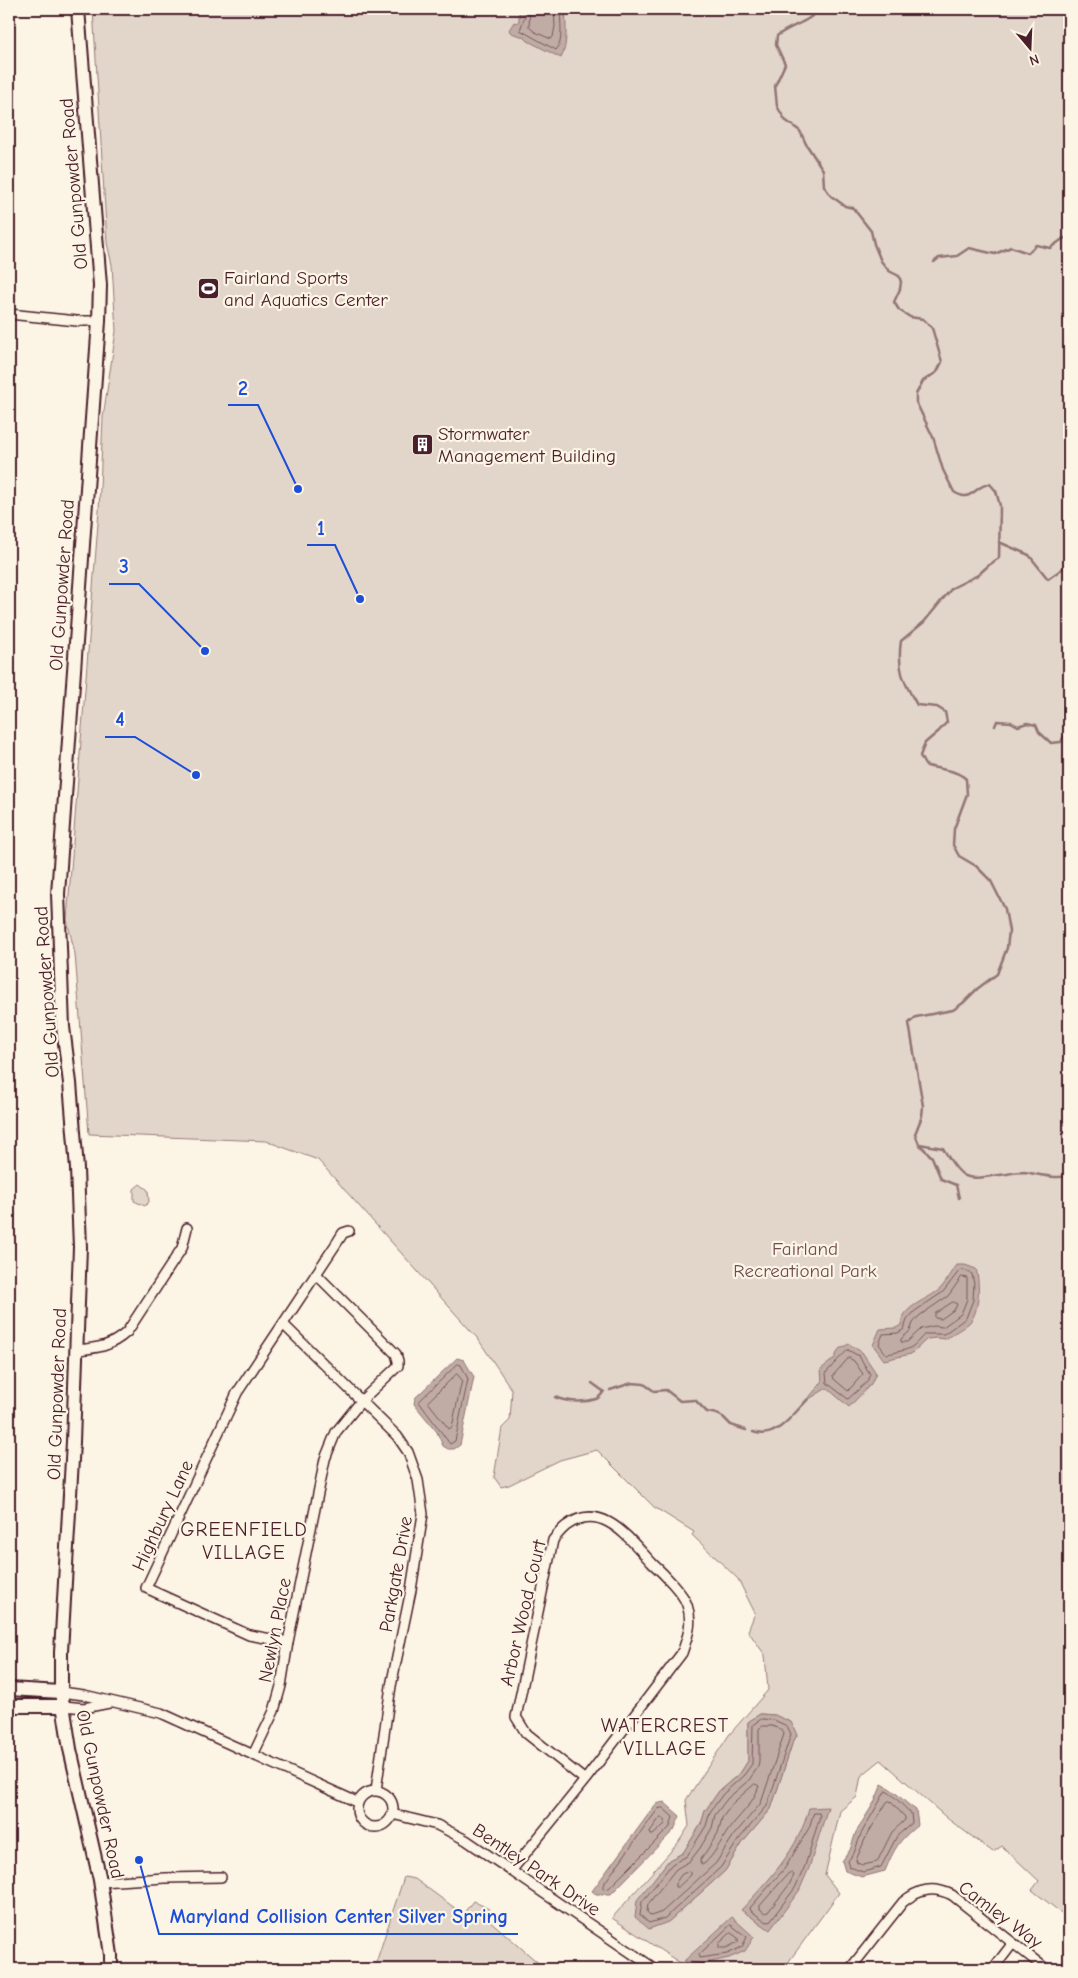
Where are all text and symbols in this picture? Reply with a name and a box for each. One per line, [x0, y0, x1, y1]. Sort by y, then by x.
north arrow [1006, 22, 1056, 72]
text: N [1027, 50, 1041, 69]
street label: Old Gunpowder Road [56, 97, 92, 271]
place label: Fairland Sports and Aquatics Center [224, 267, 388, 311]
sports icon: Fairland Sports and Aquatics Center [196, 276, 220, 300]
callout: 2 [228, 370, 258, 405]
text: 2 [238, 377, 248, 400]
place label: Stormwater Management Building [438, 423, 616, 467]
building icon: Stormwater Management Building [410, 432, 434, 456]
street label: Old Gunpowder Road [45, 498, 79, 672]
callout: 1 [307, 510, 335, 545]
text: 1 [317, 517, 325, 540]
callout: 3 [109, 549, 139, 584]
text: 3 [119, 555, 129, 578]
callout: 4 [105, 702, 135, 737]
text: 4 [115, 708, 125, 731]
street label: Old Gunpowder Road [30, 905, 64, 1079]
park label: Fairland Recreational Park [733, 1238, 877, 1282]
street label: Old Gunpowder Road [43, 1308, 71, 1480]
street label: Highbury Lane [128, 1457, 198, 1574]
street label: Parkgate Drive [375, 1514, 417, 1634]
district label: GREENFIELD VILLAGE [180, 1518, 308, 1564]
street label: Arbor Wood Court [495, 1537, 551, 1688]
street label: Newlyn Place [254, 1576, 296, 1684]
street label: Old Gunpowder Road [71, 1708, 129, 1881]
district label: WATERCREST VILLAGE [601, 1714, 729, 1760]
street label: Bentley Park Drive [468, 1819, 605, 1921]
street label: Camley Way [954, 1876, 1047, 1954]
callout: Maryland Collision Center Silver Spring [159, 1899, 518, 1934]
text: Maryland Collision Center Silver Spring [170, 1905, 508, 1928]

